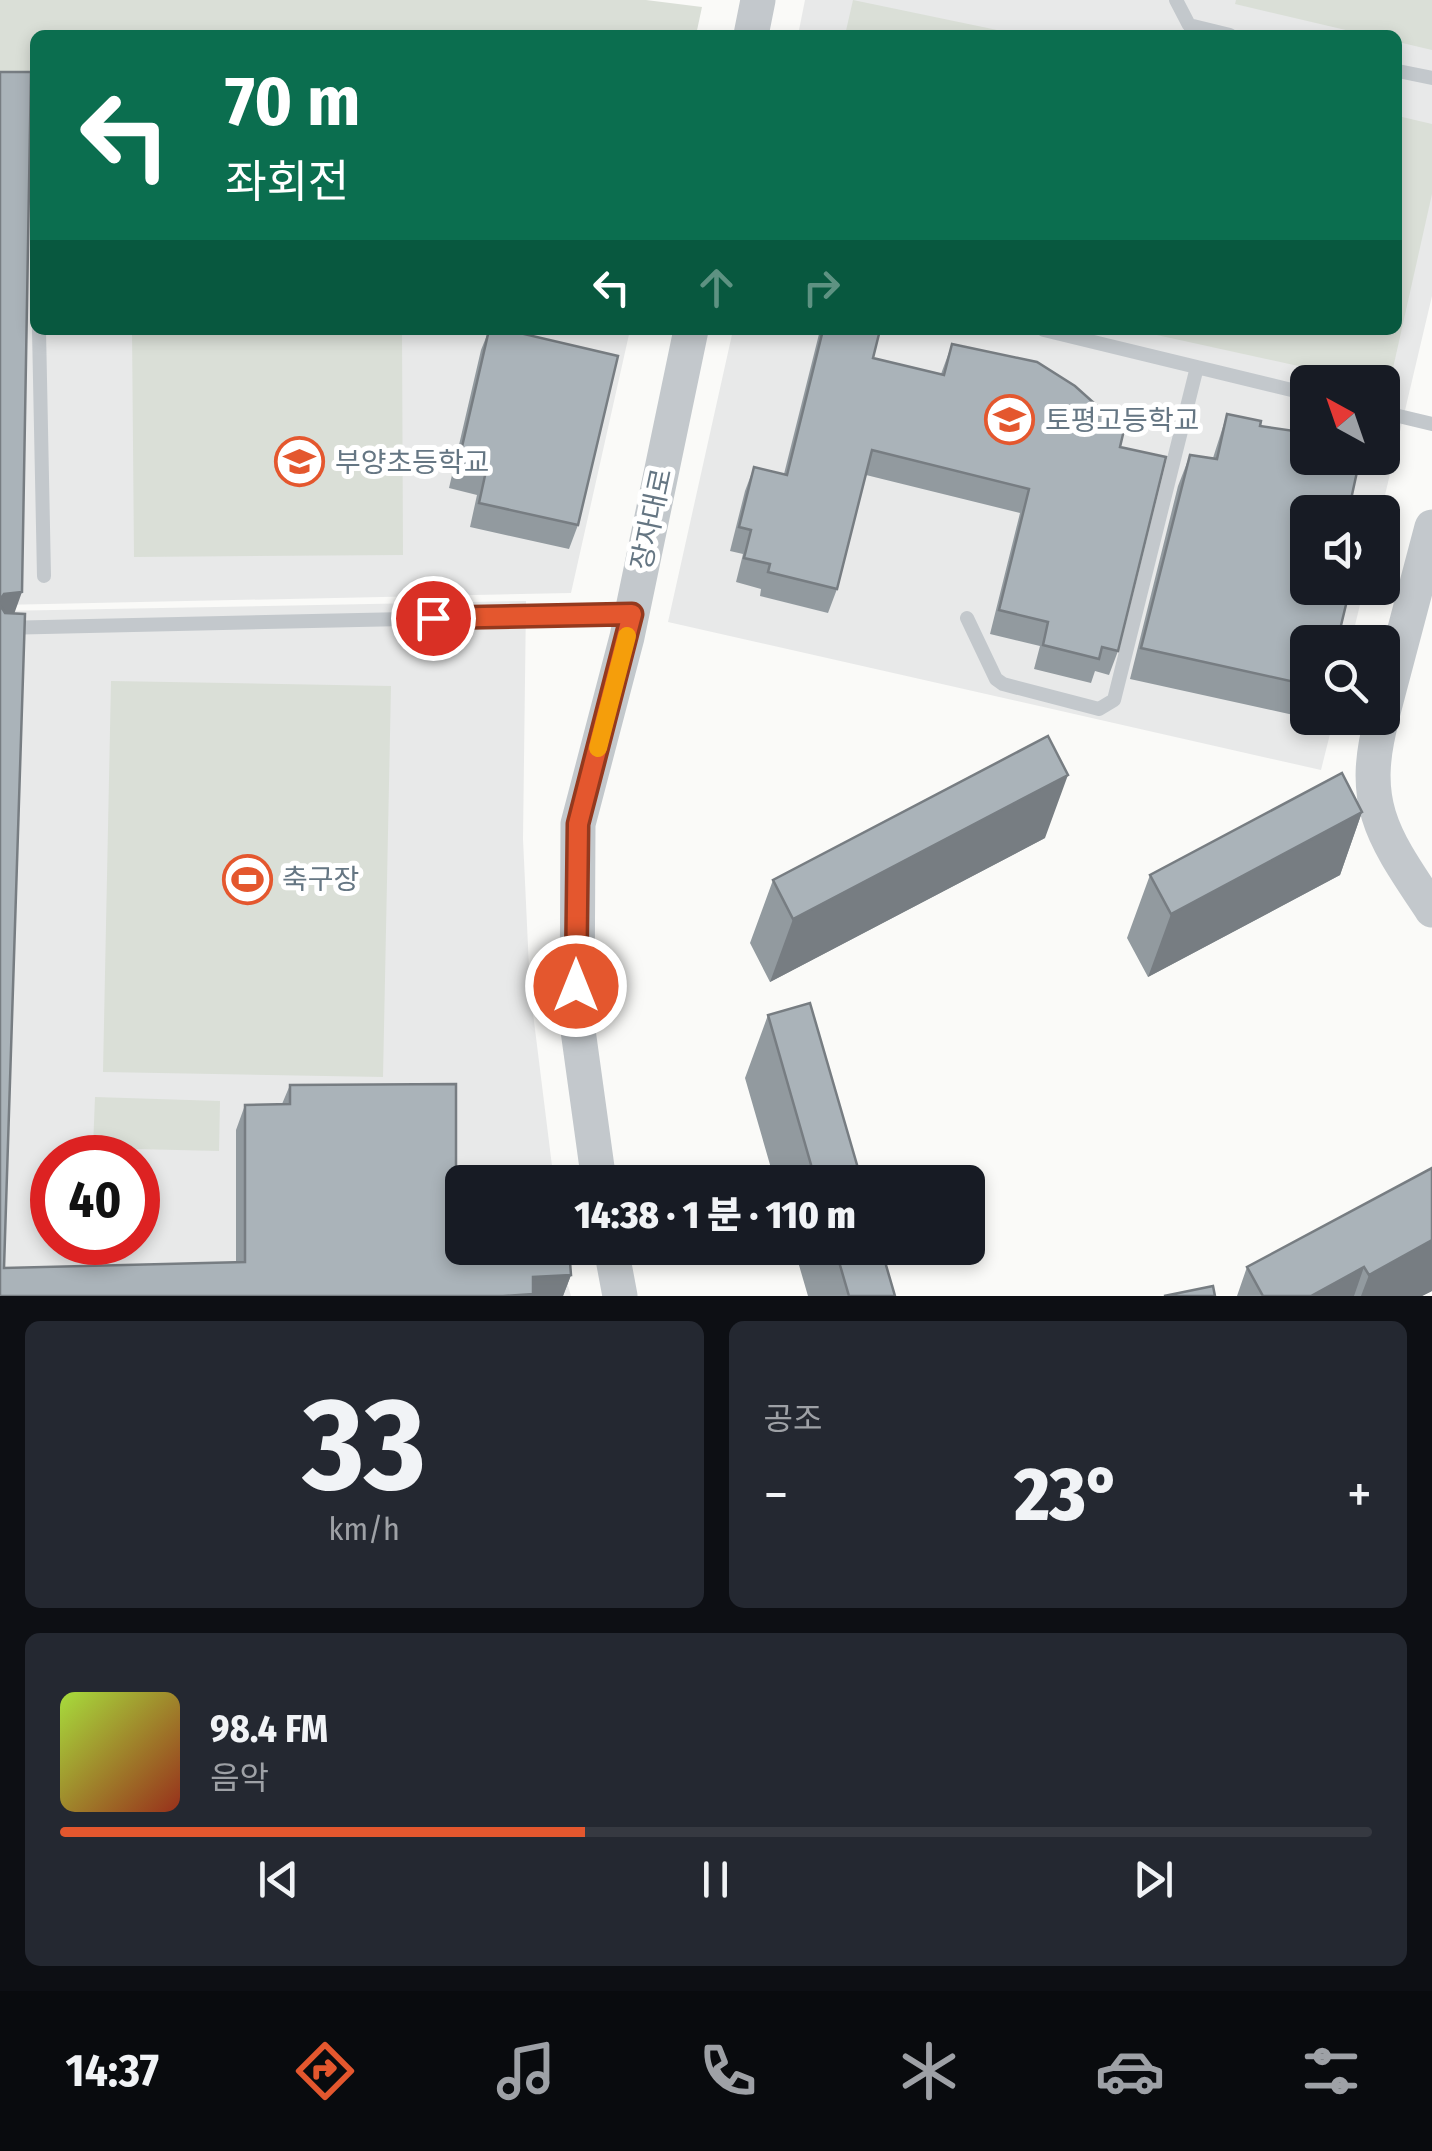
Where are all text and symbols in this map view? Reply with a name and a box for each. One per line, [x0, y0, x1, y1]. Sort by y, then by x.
text: 70 m [225, 60, 360, 144]
icon: left [60, 70, 190, 200]
text: 좌회전 [225, 155, 349, 209]
icon: left [584, 260, 639, 315]
icon: ahead [689, 260, 744, 315]
icon: right [794, 260, 849, 315]
north arrow [1290, 365, 1400, 475]
map controls [1290, 365, 1400, 735]
school or university icon: 토평고등학교 [984, 394, 1036, 446]
place label: 토평고등학교 [1045, 404, 1200, 437]
school or university icon: 부양초등학교 [274, 436, 326, 488]
place label: 부양초등학교 [335, 446, 490, 479]
street label: 장자대로 [625, 465, 678, 573]
button: sound [1290, 495, 1400, 605]
pin [391, 576, 476, 661]
icon: arrive [406, 591, 461, 646]
button: search [1290, 625, 1400, 735]
sports icon: 축구장 [221, 853, 273, 905]
place label: 축구장 [282, 863, 359, 896]
position arrow [524, 934, 628, 1038]
speed limit sign: 40 [30, 1135, 160, 1265]
text: 14:38 · 1 분 · 110 m [574, 1192, 856, 1238]
text: 33 [303, 1367, 426, 1523]
text: 공조 [764, 1400, 822, 1438]
text: 23° [1015, 1450, 1121, 1540]
text: − [764, 1462, 788, 1528]
text: + [1347, 1462, 1372, 1528]
text: km/h [329, 1510, 400, 1548]
text: 98.4 FM [210, 1706, 328, 1752]
text: 음악 [210, 1759, 269, 1797]
icon: previous [251, 1852, 306, 1907]
icon: pause [688, 1852, 743, 1907]
icon: next [1126, 1852, 1181, 1907]
icon: directions [290, 2036, 360, 2106]
icon: music [491, 2036, 561, 2106]
icon: phone [693, 2036, 763, 2106]
icon: climate [894, 2036, 964, 2106]
icon: car [1095, 2036, 1165, 2106]
icon: filters [1296, 2036, 1366, 2106]
text: 14:37 [66, 2044, 159, 2098]

